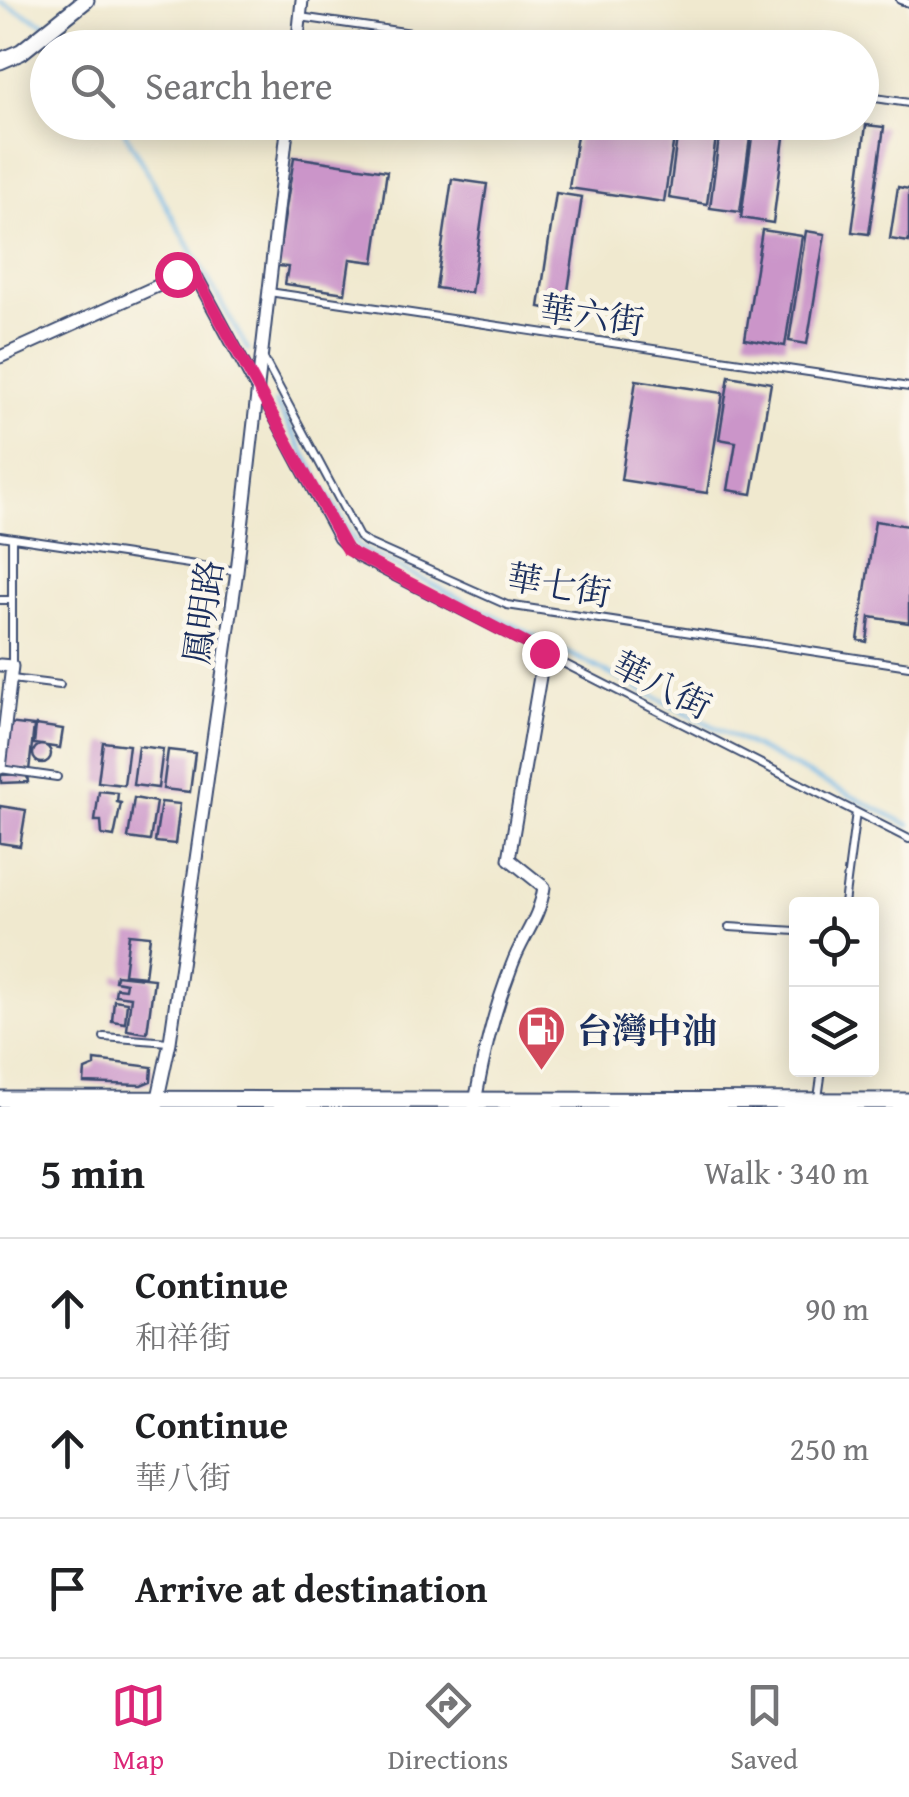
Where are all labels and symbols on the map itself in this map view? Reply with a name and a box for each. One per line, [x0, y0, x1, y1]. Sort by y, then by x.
route start [155, 252, 201, 298]
street label: 華六街 [536, 282, 648, 348]
street label: 華七街 [503, 551, 615, 619]
street label: 鳳明路 [170, 556, 236, 668]
route end [522, 631, 568, 677]
street label: 華八街 [604, 638, 720, 732]
fuel station icon: 台灣中油 [516, 1004, 568, 1072]
place label: 台灣中油 [577, 1005, 717, 1056]

